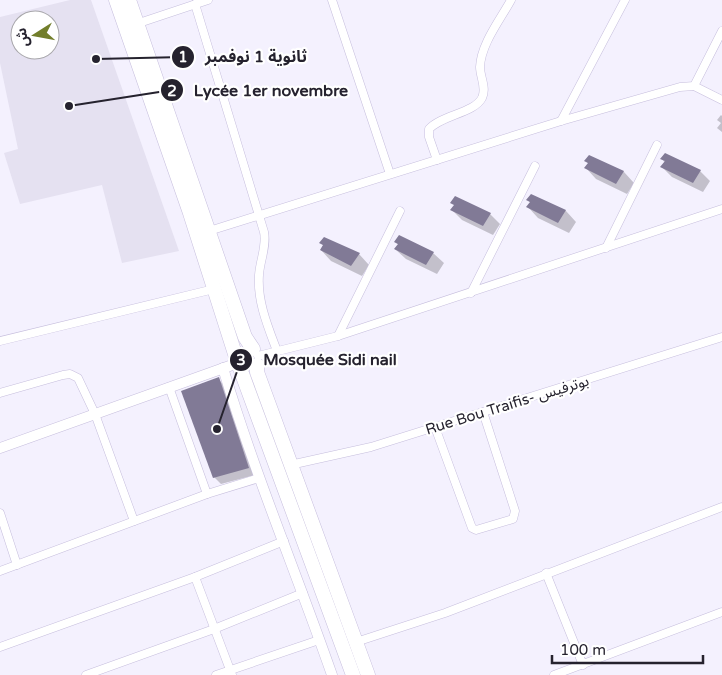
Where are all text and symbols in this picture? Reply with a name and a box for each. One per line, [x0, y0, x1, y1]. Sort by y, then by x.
north arrow [10, 10, 60, 60]
text: ش [13, 26, 33, 48]
callout: ثانوية 1 نوفمبر [170, 41, 317, 72]
text: ثانوية 1 نوفمبر [204, 47, 307, 67]
text: 1 [178, 48, 188, 66]
callout: Lycée 1er novembre [159, 75, 358, 106]
text: Lycée 1er novembre [194, 81, 348, 101]
text: 2 [167, 82, 177, 100]
callout: Mosquée Sidi nail [229, 344, 407, 375]
text: Mosquée Sidi nail [263, 350, 397, 370]
text: 3 [236, 351, 246, 369]
street label: Rue Bou Traifis- بوترفيس [423, 372, 591, 438]
scale bar [552, 632, 703, 664]
text: 100 m [560, 641, 606, 659]

